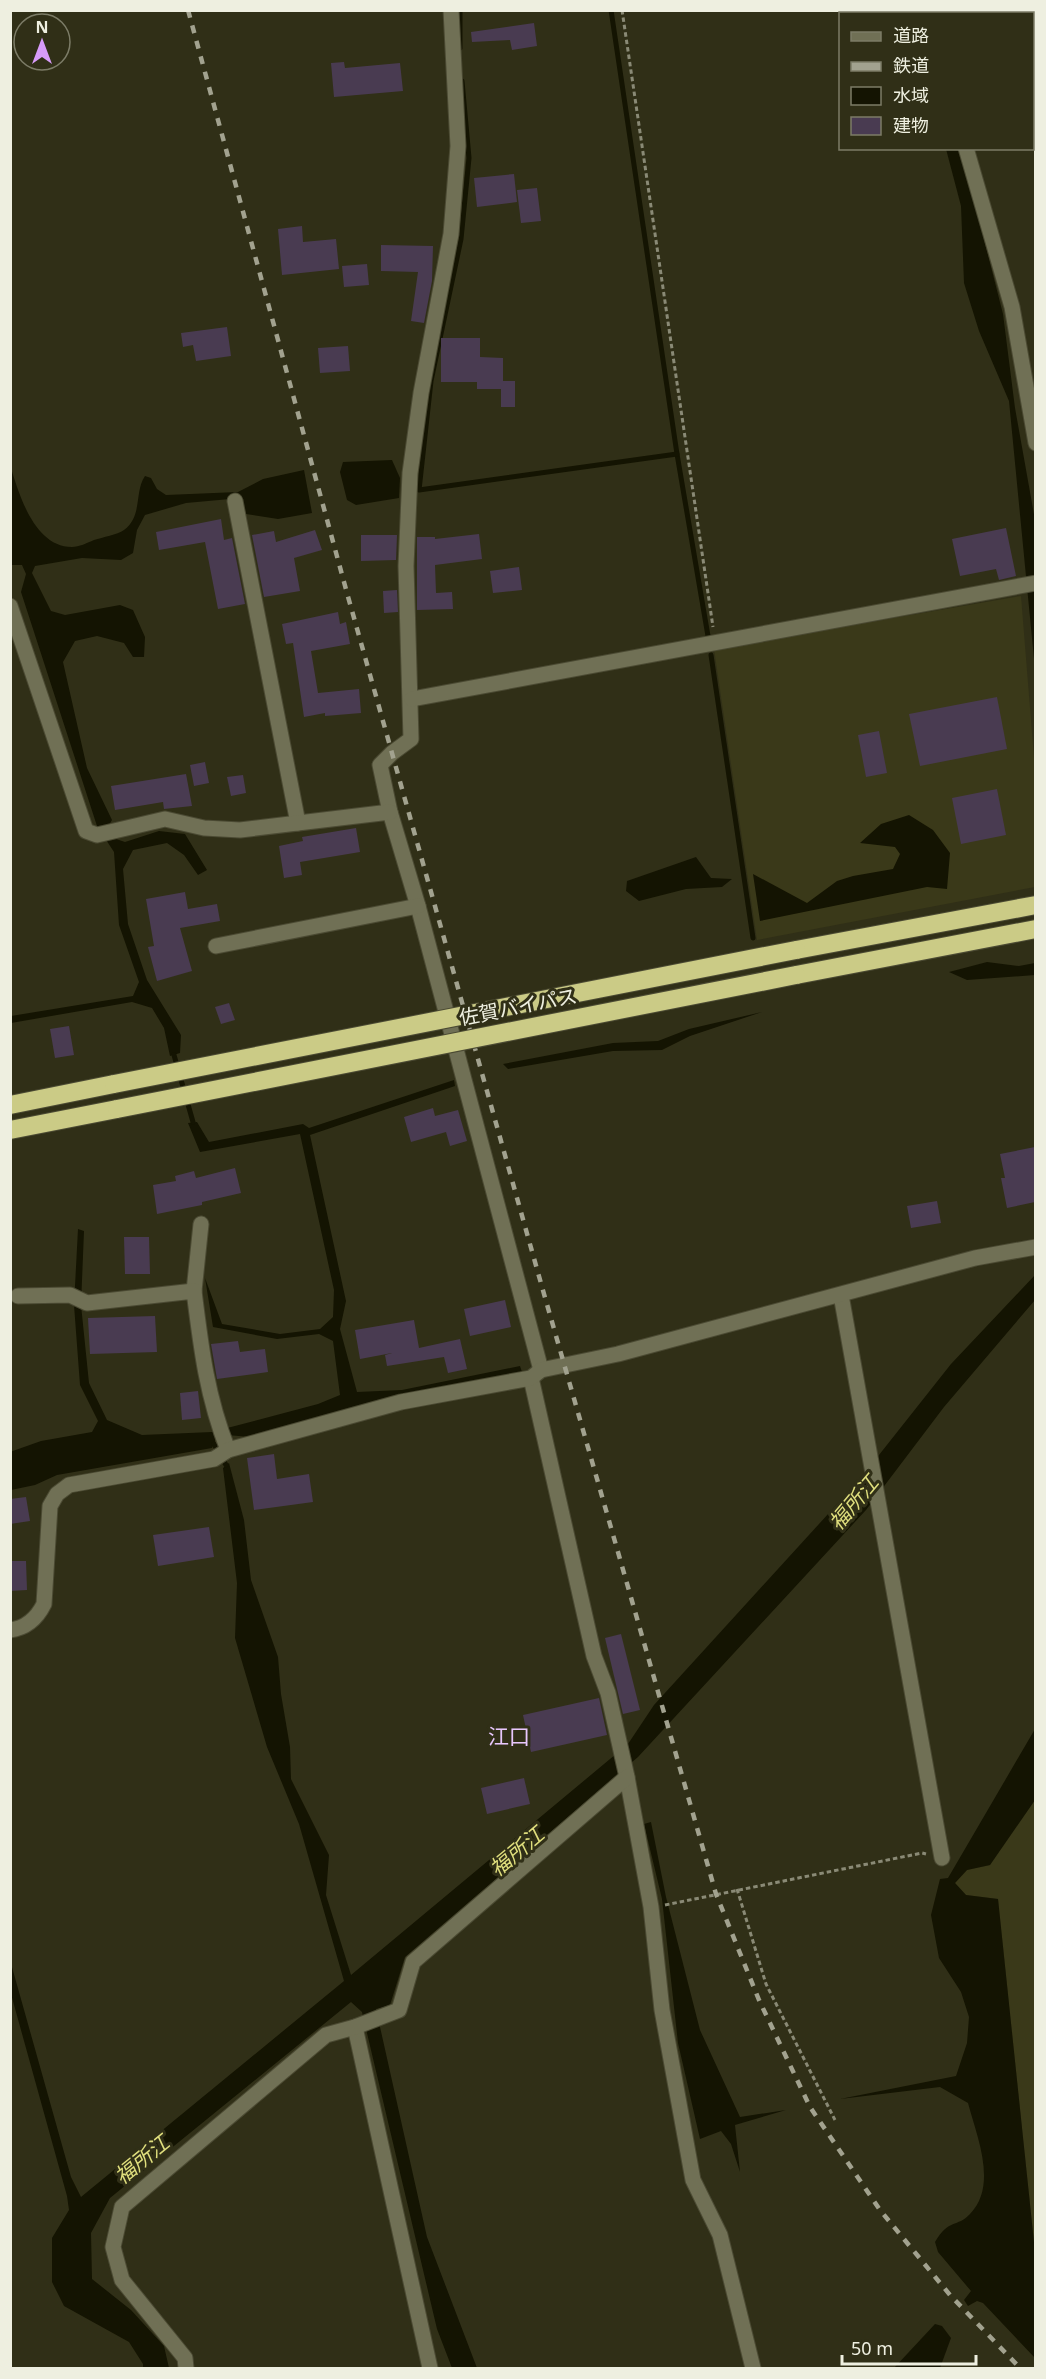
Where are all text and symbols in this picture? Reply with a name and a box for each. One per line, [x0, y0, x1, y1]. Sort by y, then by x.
north arrow [12, 12, 72, 72]
legend [839, 12, 1034, 150]
text: N [35, 16, 49, 38]
text: 道路 [893, 23, 929, 47]
text: 鉄道 [893, 53, 929, 77]
text: 水域 [893, 83, 929, 107]
text: 建物 [893, 113, 929, 137]
street label: 佐賀バイパス [457, 982, 579, 1031]
water label: 福所江 [822, 1468, 885, 1535]
district label: 江口 [488, 1722, 530, 1750]
water label: 福所江 [483, 1819, 551, 1882]
water label: 福所江 [108, 2127, 176, 2190]
scale bar [842, 2328, 976, 2366]
text: 50 m [851, 2336, 893, 2360]

